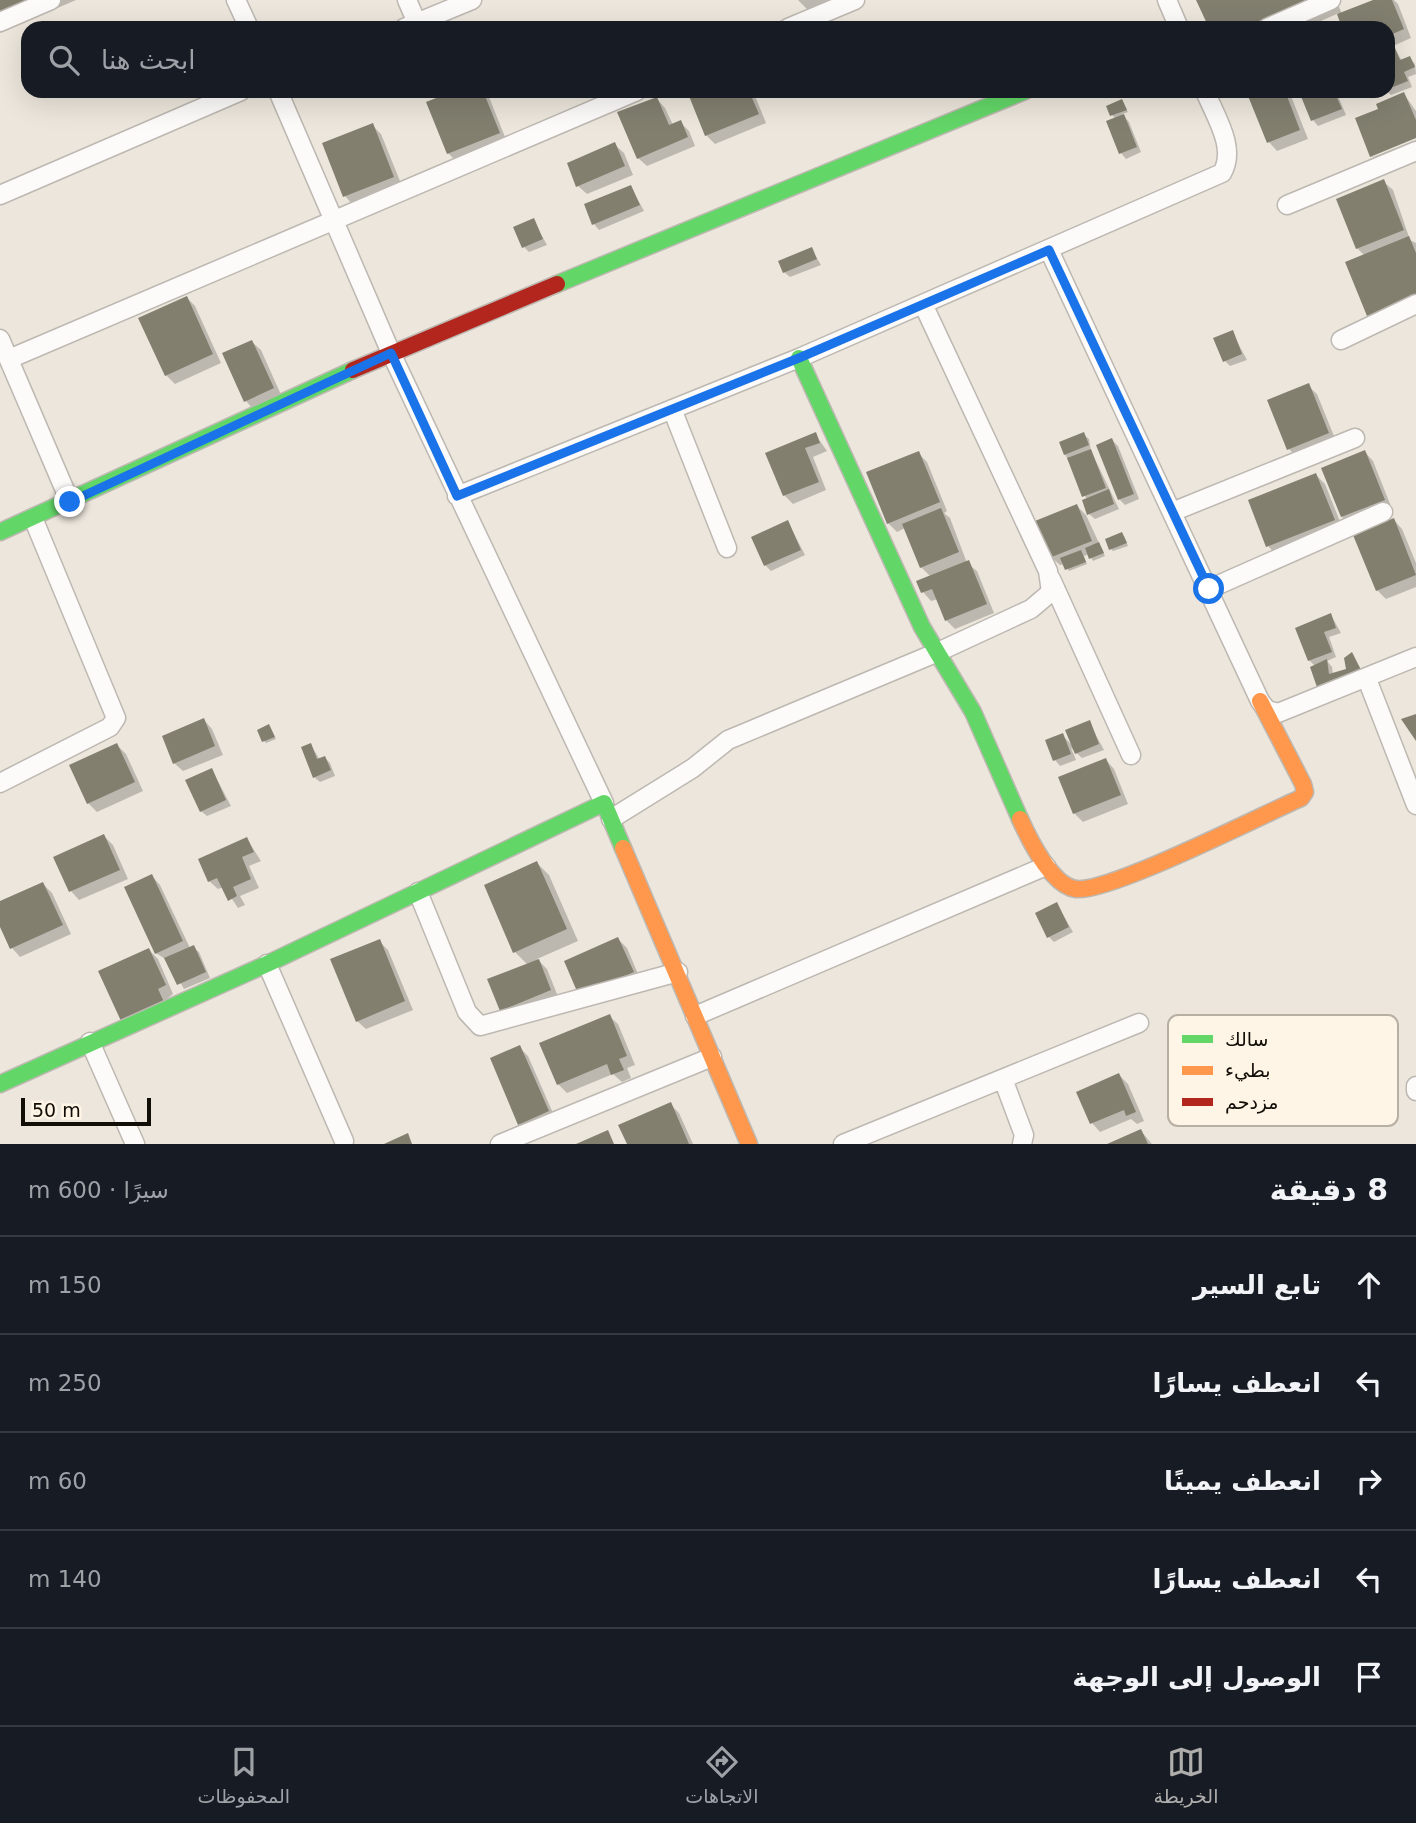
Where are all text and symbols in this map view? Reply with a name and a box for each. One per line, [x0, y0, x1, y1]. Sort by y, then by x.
search box [21, 21, 1395, 98]
icon: search [45, 41, 83, 79]
text: ابحث هنا [101, 45, 196, 75]
route end [54, 486, 85, 517]
route start [1193, 573, 1224, 604]
legend [1168, 1015, 1398, 1126]
text: سالك [1225, 1028, 1269, 1050]
text: بطيء [1225, 1059, 1271, 1082]
text: مزدحم [1225, 1091, 1279, 1114]
scale bar [21, 1095, 150, 1127]
text: 50 m [32, 1099, 81, 1121]
text: 8 دقيقة [1270, 1172, 1388, 1207]
text: سيرًا · 600 m [28, 1177, 169, 1203]
icon: ahead [1350, 1266, 1388, 1304]
text: تابع السير [1193, 1270, 1321, 1300]
text: 150 m [28, 1272, 102, 1298]
icon: left [1350, 1364, 1388, 1402]
text: انعطف يسارًا [1152, 1368, 1321, 1398]
text: 250 m [28, 1370, 102, 1396]
icon: right [1350, 1462, 1388, 1500]
text: انعطف يمينًا [1164, 1466, 1321, 1496]
text: 60 m [28, 1468, 87, 1494]
icon: left [1350, 1560, 1388, 1598]
text: انعطف يسارًا [1152, 1564, 1321, 1594]
text: 140 m [28, 1566, 102, 1592]
icon: arrive [1350, 1658, 1388, 1696]
text: الوصول إلى الوجهة [1072, 1662, 1321, 1692]
tab: المحفوظات [198, 1743, 290, 1807]
tab: الاتجاهات [685, 1743, 758, 1807]
tab: الخريطة [1154, 1743, 1218, 1807]

